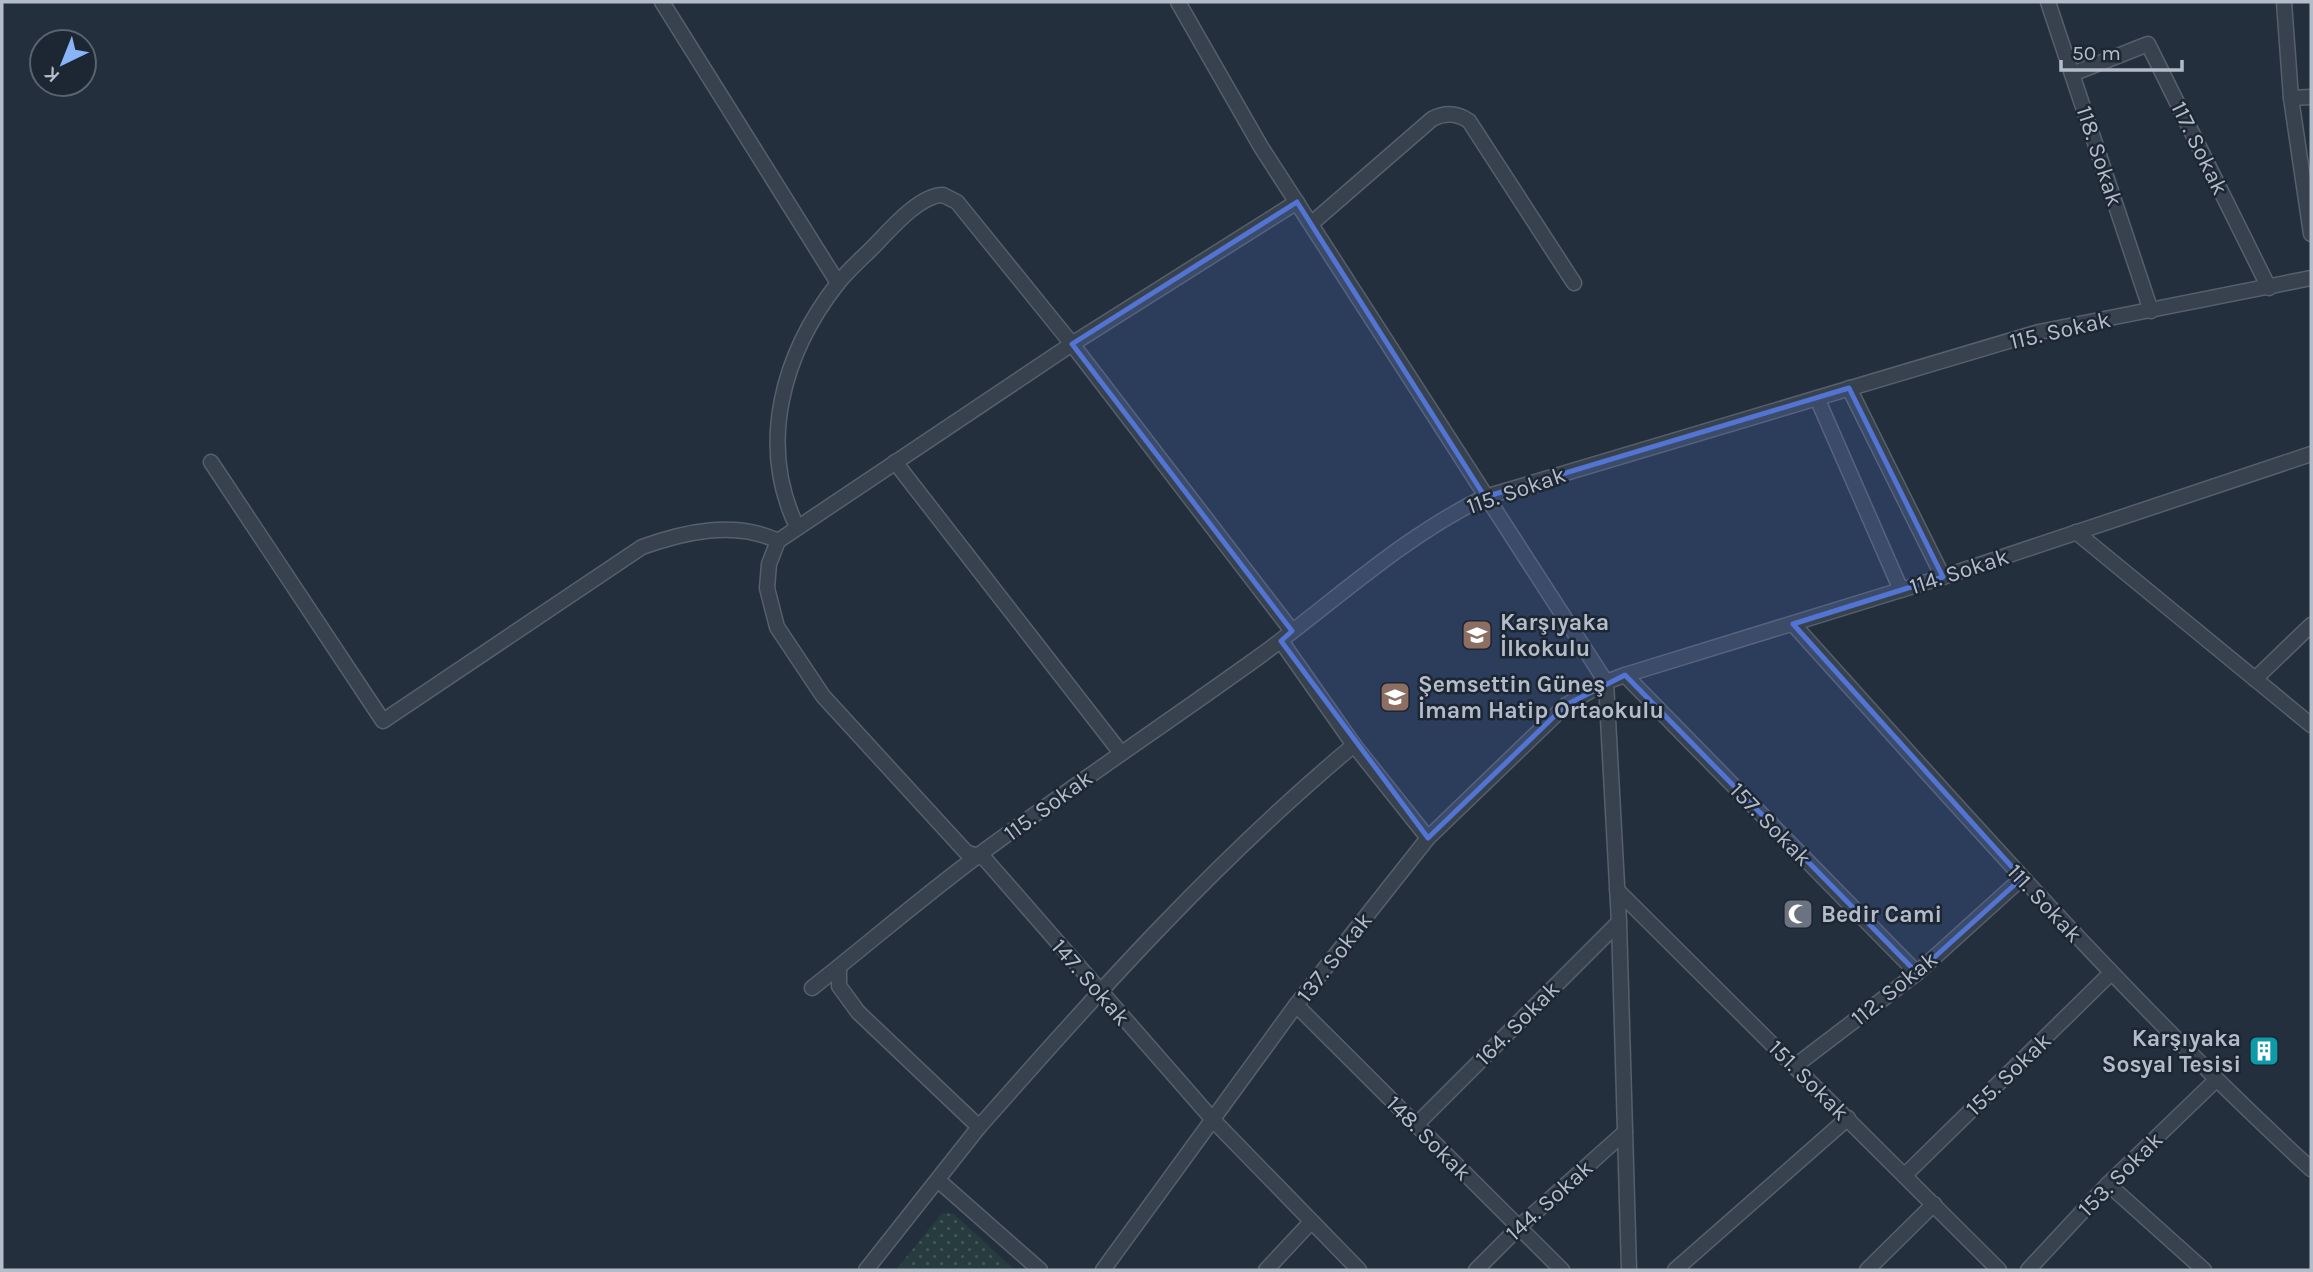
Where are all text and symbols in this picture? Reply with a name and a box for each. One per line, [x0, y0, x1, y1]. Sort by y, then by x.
north arrow [28, 28, 98, 98]
scale bar [2061, 28, 2182, 72]
text: 50 m [2072, 41, 2121, 65]
text: K [40, 62, 64, 87]
street label: 117. Sokak [2165, 97, 2234, 199]
street label: 118. Sokak [2071, 103, 2128, 210]
street label: 115. Sokak [2007, 306, 2113, 355]
street label: 115. Sokak [1463, 461, 1569, 520]
street label: 114. Sokak [1906, 543, 2012, 600]
place label: Karşıyaka İlkokulu [1500, 609, 1609, 662]
school or university icon: Karşıyaka İlkokulu [1460, 618, 1494, 652]
place label: Şemsettin Güneş İmam Hatip Ortaokulu [1418, 671, 1664, 724]
school or university icon: Şemsettin Güneş İmam Hatip Ortaokulu [1378, 680, 1412, 714]
street label: 115. Sokak [999, 764, 1098, 847]
street label: 157. Sokak [1724, 777, 1817, 872]
street label: 111. Sokak [2002, 859, 2088, 948]
mosque icon: Bedir Cami [1781, 897, 1815, 931]
place label: Bedir Cami [1821, 901, 1942, 928]
street label: 137. Sokak [1291, 907, 1378, 1008]
street label: 147. Sokak [1046, 934, 1136, 1031]
street label: 112. Sokak [1846, 945, 1943, 1031]
street label: 164. Sokak [1470, 976, 1565, 1071]
place label: Karşıyaka Sosyal Tesisi [2102, 1025, 2241, 1078]
street label: 155. Sokak [1960, 1027, 2057, 1122]
street label: 151. Sokak [1763, 1034, 1855, 1126]
building icon: Karşıyaka Sosyal Tesisi [2247, 1034, 2281, 1068]
street label: 148. Sokak [1380, 1090, 1477, 1187]
street label: 153. Sokak [2072, 1126, 2168, 1222]
street label: 144. Sokak [1500, 1154, 1598, 1247]

